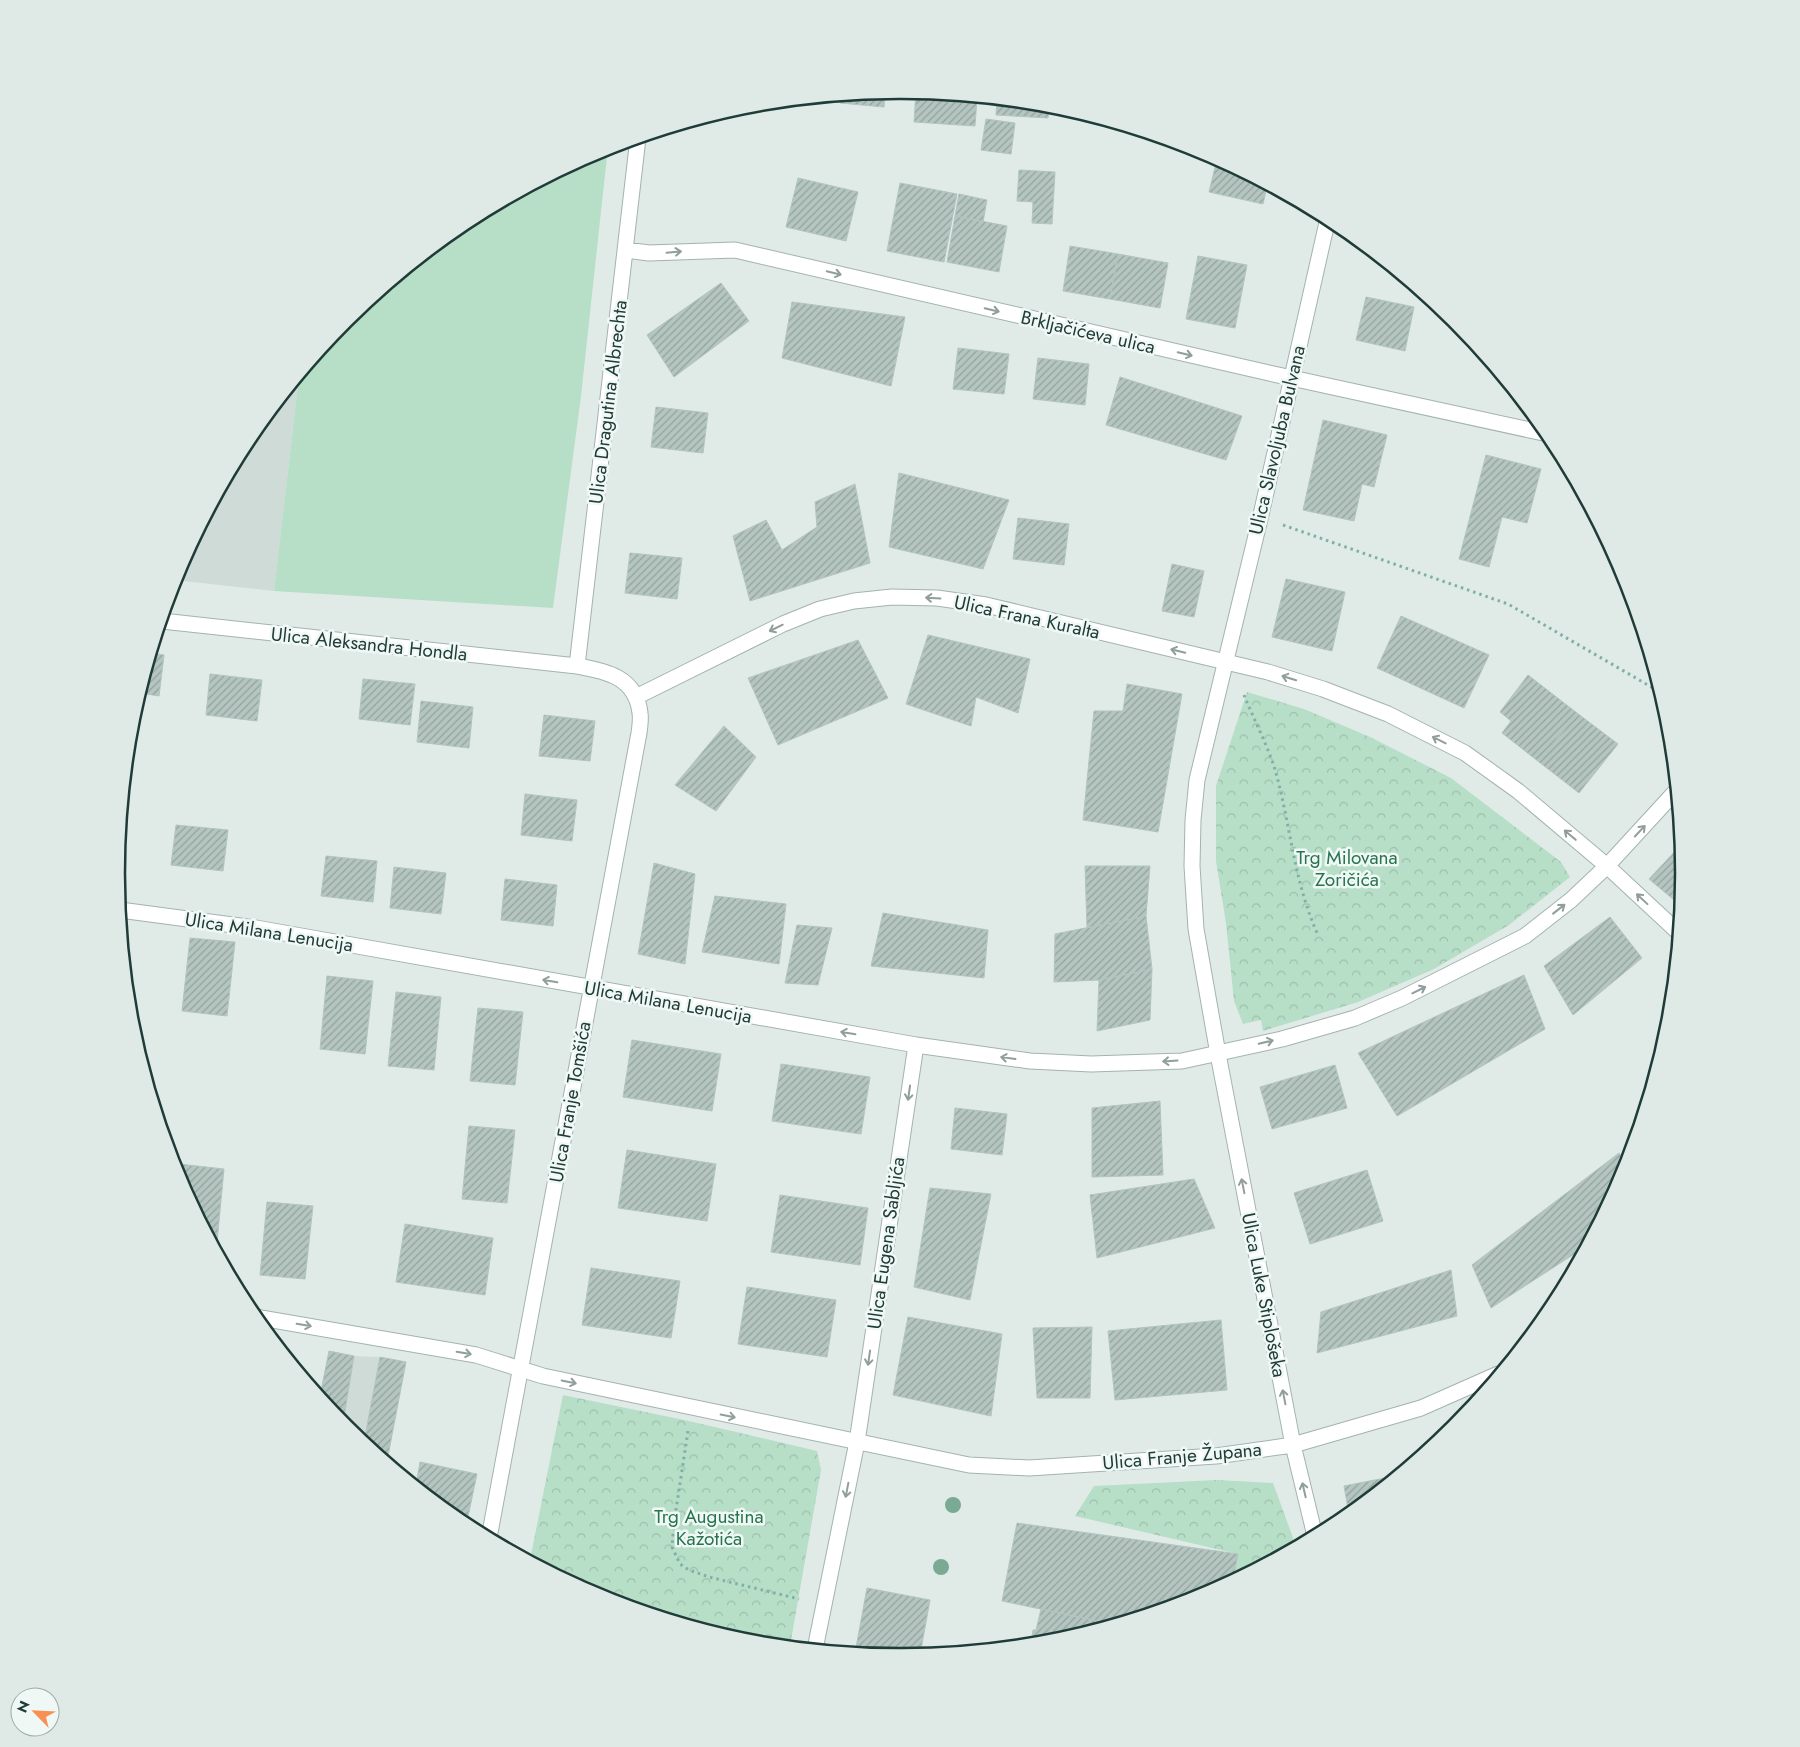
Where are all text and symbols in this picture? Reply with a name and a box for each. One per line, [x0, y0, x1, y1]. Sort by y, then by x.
one-way arrow [666, 247, 682, 257]
one-way arrow [826, 269, 842, 278]
street label: Ulica Dragutina Albrechta [582, 298, 634, 506]
street label: Brkljačićeva ulica [1018, 303, 1158, 361]
one-way arrow [984, 306, 1000, 315]
street label: Ulica Slavoljuba Bulvana [1242, 343, 1312, 537]
one-way arrow [1176, 350, 1192, 359]
street label: Ulica Frana Kuralta [952, 588, 1102, 646]
one-way arrow [926, 594, 942, 603]
street label: Ulica Aleksandra Hondla [269, 620, 469, 668]
one-way arrow [769, 624, 784, 633]
one-way arrow [1170, 646, 1186, 655]
one-way arrow [1281, 673, 1297, 683]
one-way arrow [1431, 735, 1446, 745]
one-way arrow [1634, 824, 1646, 837]
one-way arrow [1563, 829, 1576, 840]
park label: Trg Milovana Zoričića [1296, 844, 1398, 893]
one-way arrow [1636, 893, 1649, 905]
one-way arrow [1552, 904, 1565, 915]
street label: Ulica Milana Lenucija [183, 905, 355, 959]
street label: Ulica Milana Lenucija [582, 974, 754, 1030]
one-way arrow [542, 975, 558, 985]
one-way arrow [1411, 985, 1426, 994]
street label: Ulica Franje Tomšića [543, 1019, 597, 1185]
one-way arrow [840, 1027, 856, 1037]
one-way arrow [1257, 1037, 1273, 1046]
one-way arrow [1000, 1052, 1016, 1062]
one-way arrow [1162, 1057, 1178, 1066]
one-way arrow [903, 1085, 913, 1101]
street label: Ulica Eugena Sabljića [861, 1155, 911, 1331]
one-way arrow [1238, 1178, 1248, 1194]
street label: Ulica Luke Stiplošeka [1235, 1210, 1293, 1380]
one-way arrow [295, 1321, 311, 1331]
one-way arrow [455, 1348, 471, 1358]
one-way arrow [864, 1349, 874, 1365]
one-way arrow [561, 1378, 577, 1387]
one-way arrow [1278, 1389, 1288, 1405]
one-way arrow [720, 1411, 736, 1421]
street label: Ulica Franje Župana [1101, 1436, 1263, 1476]
one-way arrow [842, 1481, 852, 1497]
one-way arrow [1299, 1483, 1308, 1499]
park label: Trg Augustina Kažotića [654, 1503, 764, 1552]
north arrow [10, 1687, 60, 1737]
text: N [12, 1698, 35, 1716]

